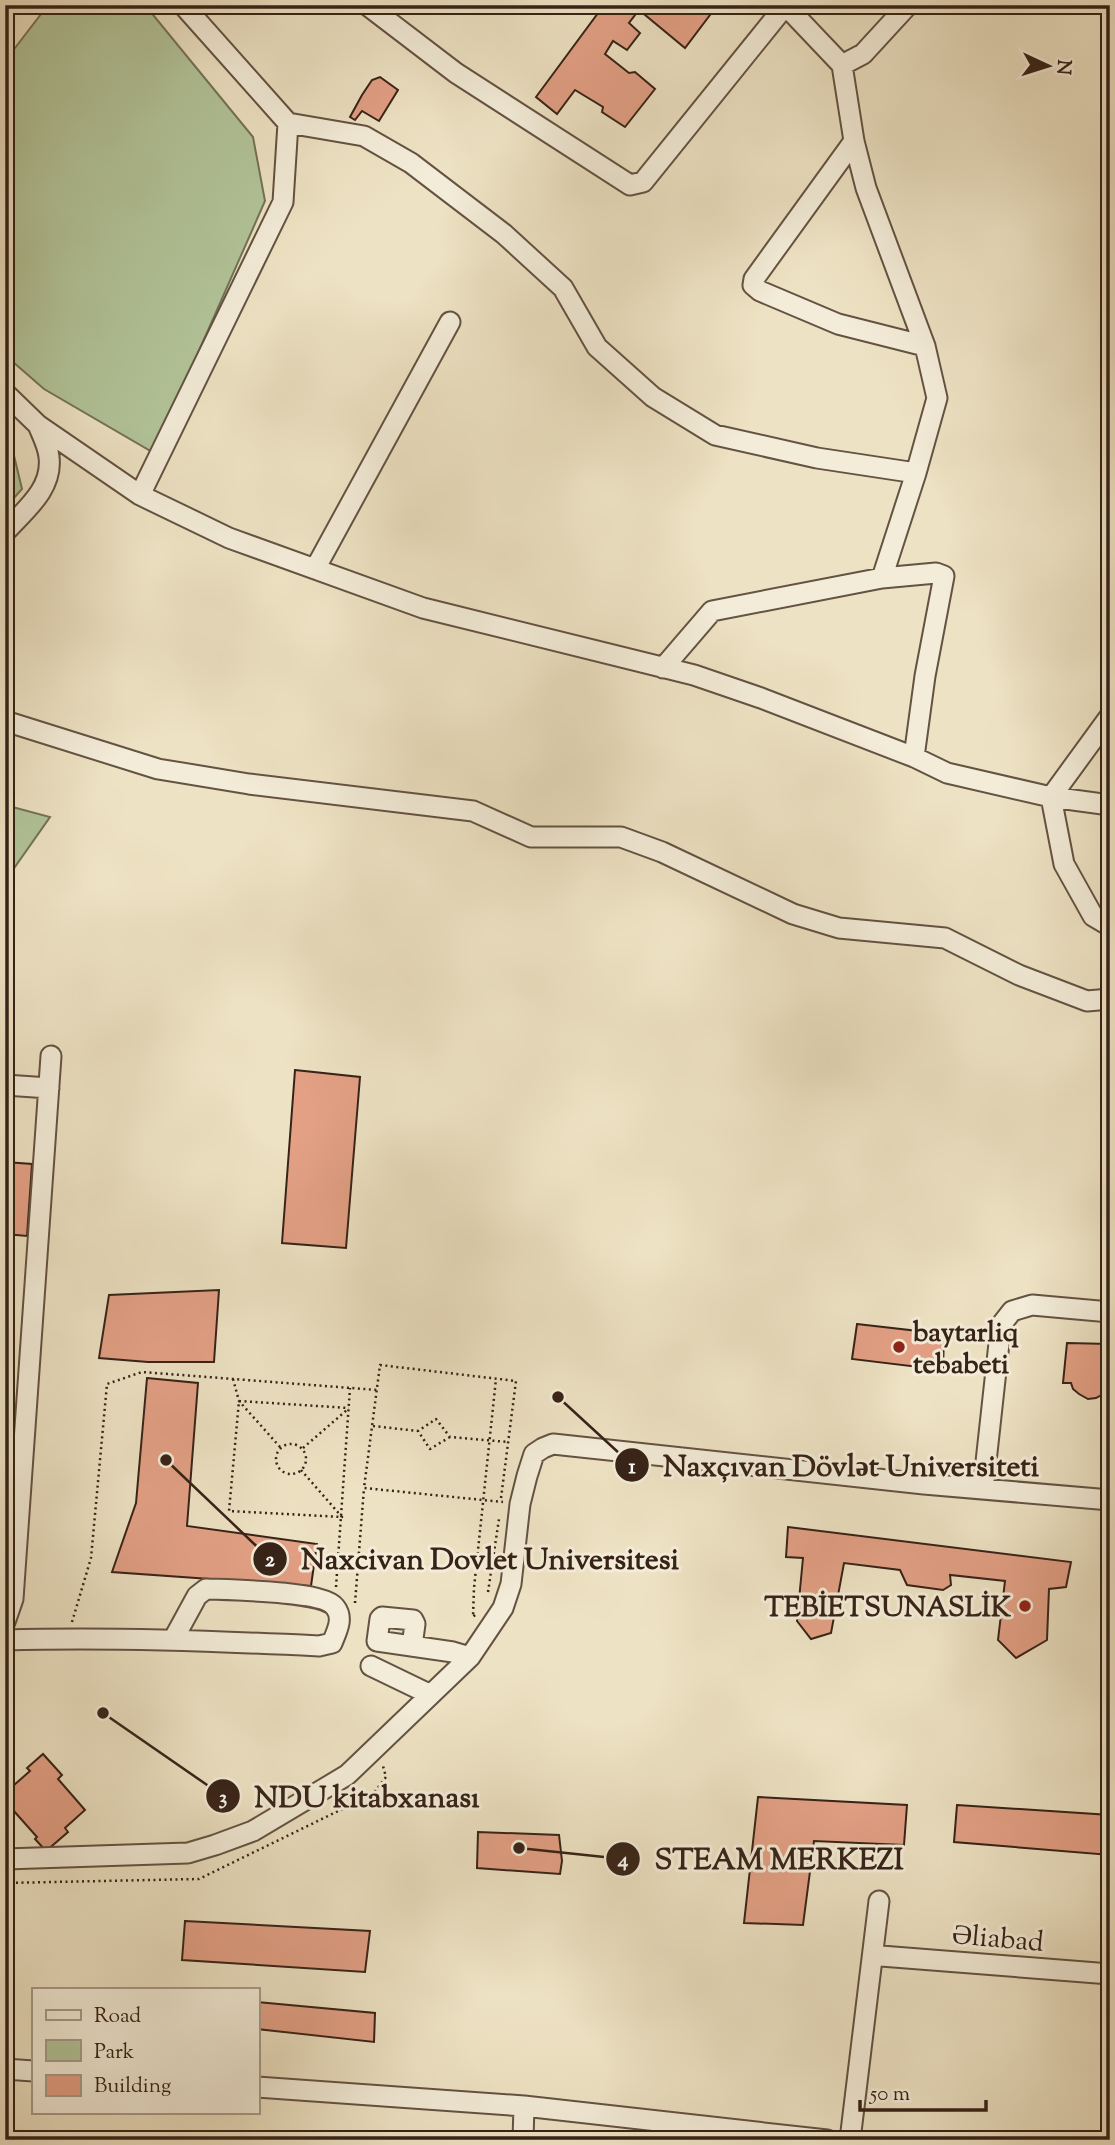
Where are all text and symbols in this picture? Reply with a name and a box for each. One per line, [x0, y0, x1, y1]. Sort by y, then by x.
north arrow [1014, 32, 1084, 102]
text: N [1048, 59, 1076, 76]
place label: baytarliq tebabeti [912, 1314, 1019, 1386]
marker: baytarliq tebabeti [891, 1339, 907, 1355]
callout: Naxçıvan Dövlət Universiteti [614, 1440, 1053, 1491]
text: Naxçıvan Dövlət Universiteti [663, 1447, 1040, 1490]
text: 1 [628, 1453, 636, 1483]
callout: Naxcivan Dovlet Universitesi [252, 1533, 693, 1584]
text: Naxcivan Dovlet Universitesi [301, 1540, 680, 1583]
text: 2 [265, 1546, 275, 1576]
place label: TEBİETSUNASLİK [764, 1589, 1012, 1629]
marker: TEBİETSUNASLİK [1017, 1598, 1033, 1614]
callout: NDU kitabxanası [205, 1771, 493, 1822]
text: NDU kitabxanası [254, 1778, 480, 1821]
text: 3 [219, 1784, 227, 1814]
callout: STEAM MERKEZI [605, 1833, 917, 1884]
text: STEAM MERKEZI [654, 1840, 904, 1883]
text: 4 [617, 1846, 629, 1876]
street label: Əliabad [950, 1916, 1046, 1964]
legend [32, 1988, 259, 2114]
text: Road [94, 2002, 141, 2032]
text: Park [94, 2038, 135, 2068]
scale bar [860, 2068, 986, 2112]
text: Building [94, 2072, 171, 2102]
text: 50 m [869, 2080, 910, 2110]

